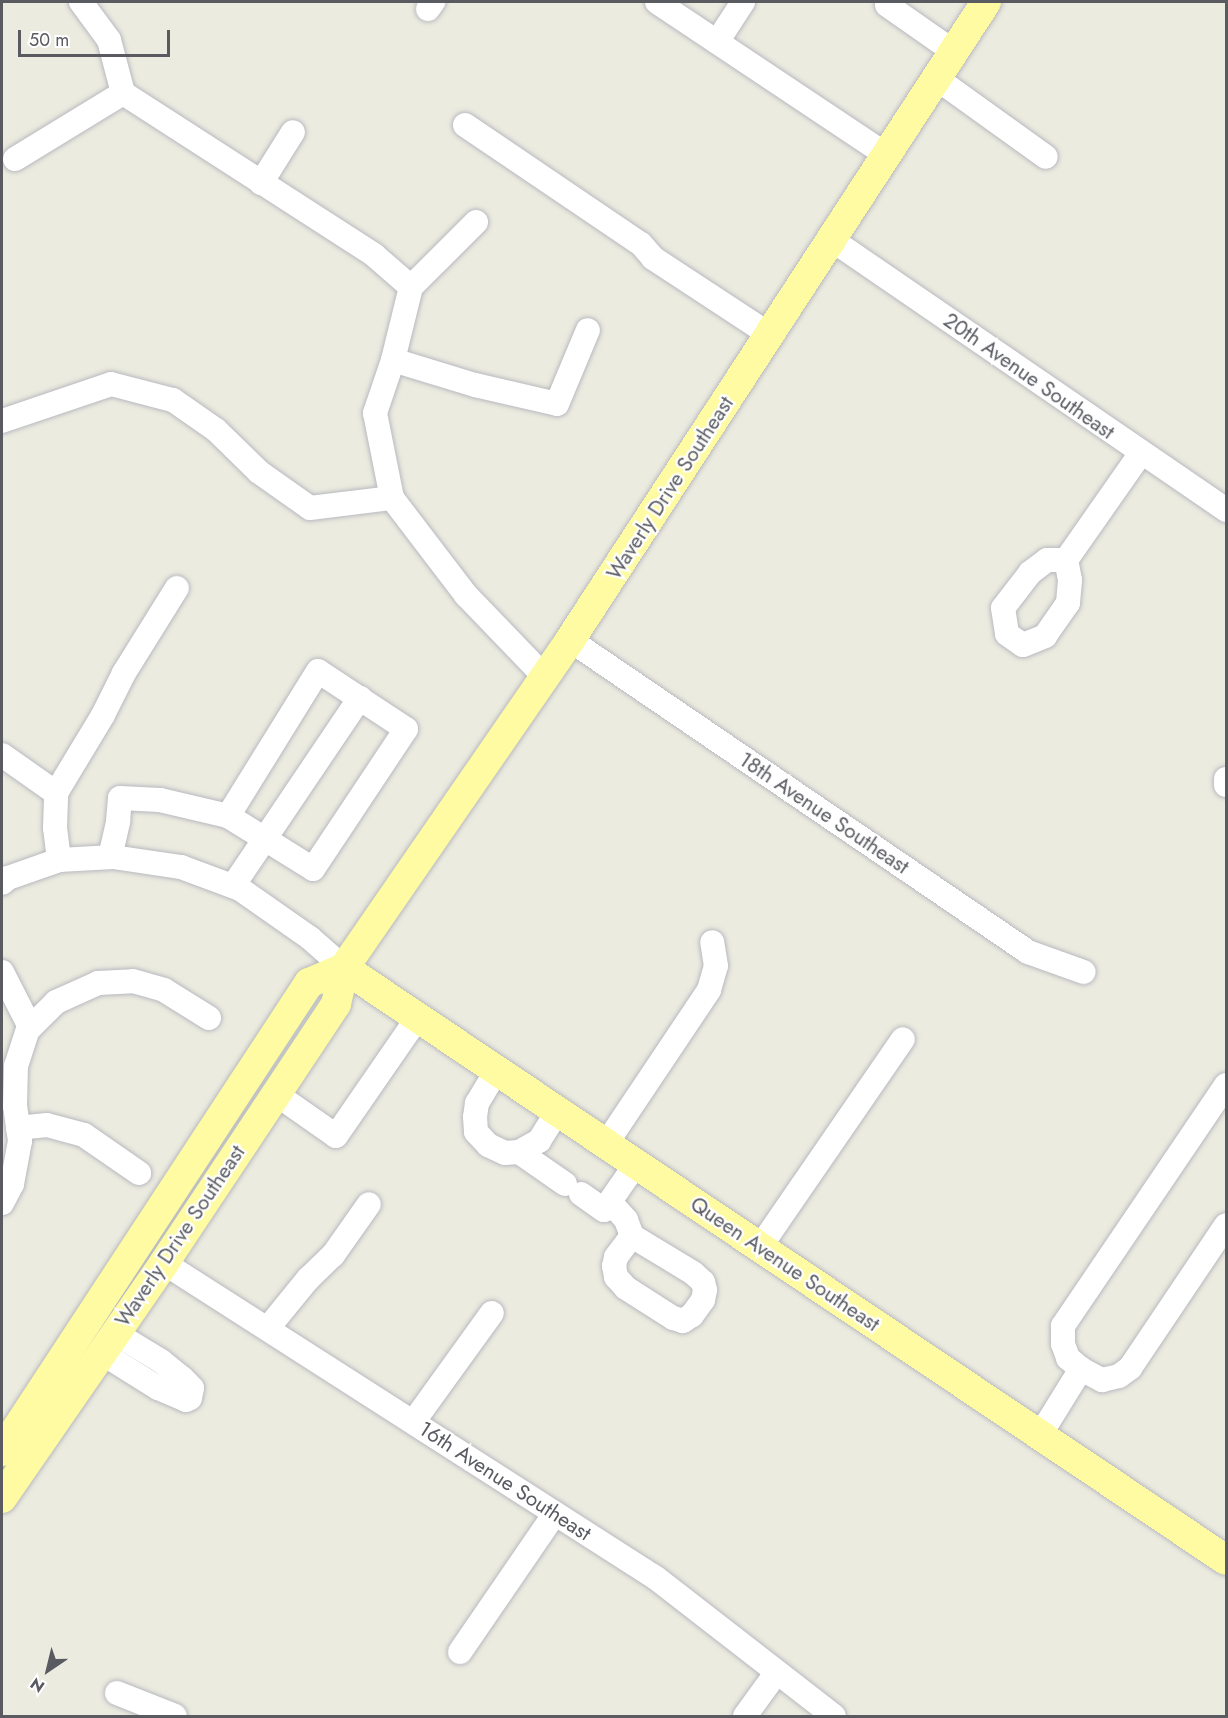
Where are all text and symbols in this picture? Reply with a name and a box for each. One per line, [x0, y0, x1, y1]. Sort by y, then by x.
scale bar [21, 18, 172, 56]
text: 50 m [29, 27, 69, 53]
street label: 20th Avenue Southeast [939, 307, 1119, 445]
street label: Waverly Drive Southeast [601, 392, 739, 584]
street label: 18th Avenue Southeast [734, 747, 914, 879]
street label: Waverly Drive Southeast [110, 1140, 250, 1332]
street label: Queen Avenue Southeast [686, 1191, 884, 1337]
street label: 16th Avenue Southeast [414, 1416, 596, 1546]
north arrow [18, 1640, 78, 1700]
text: N [26, 1672, 49, 1698]

